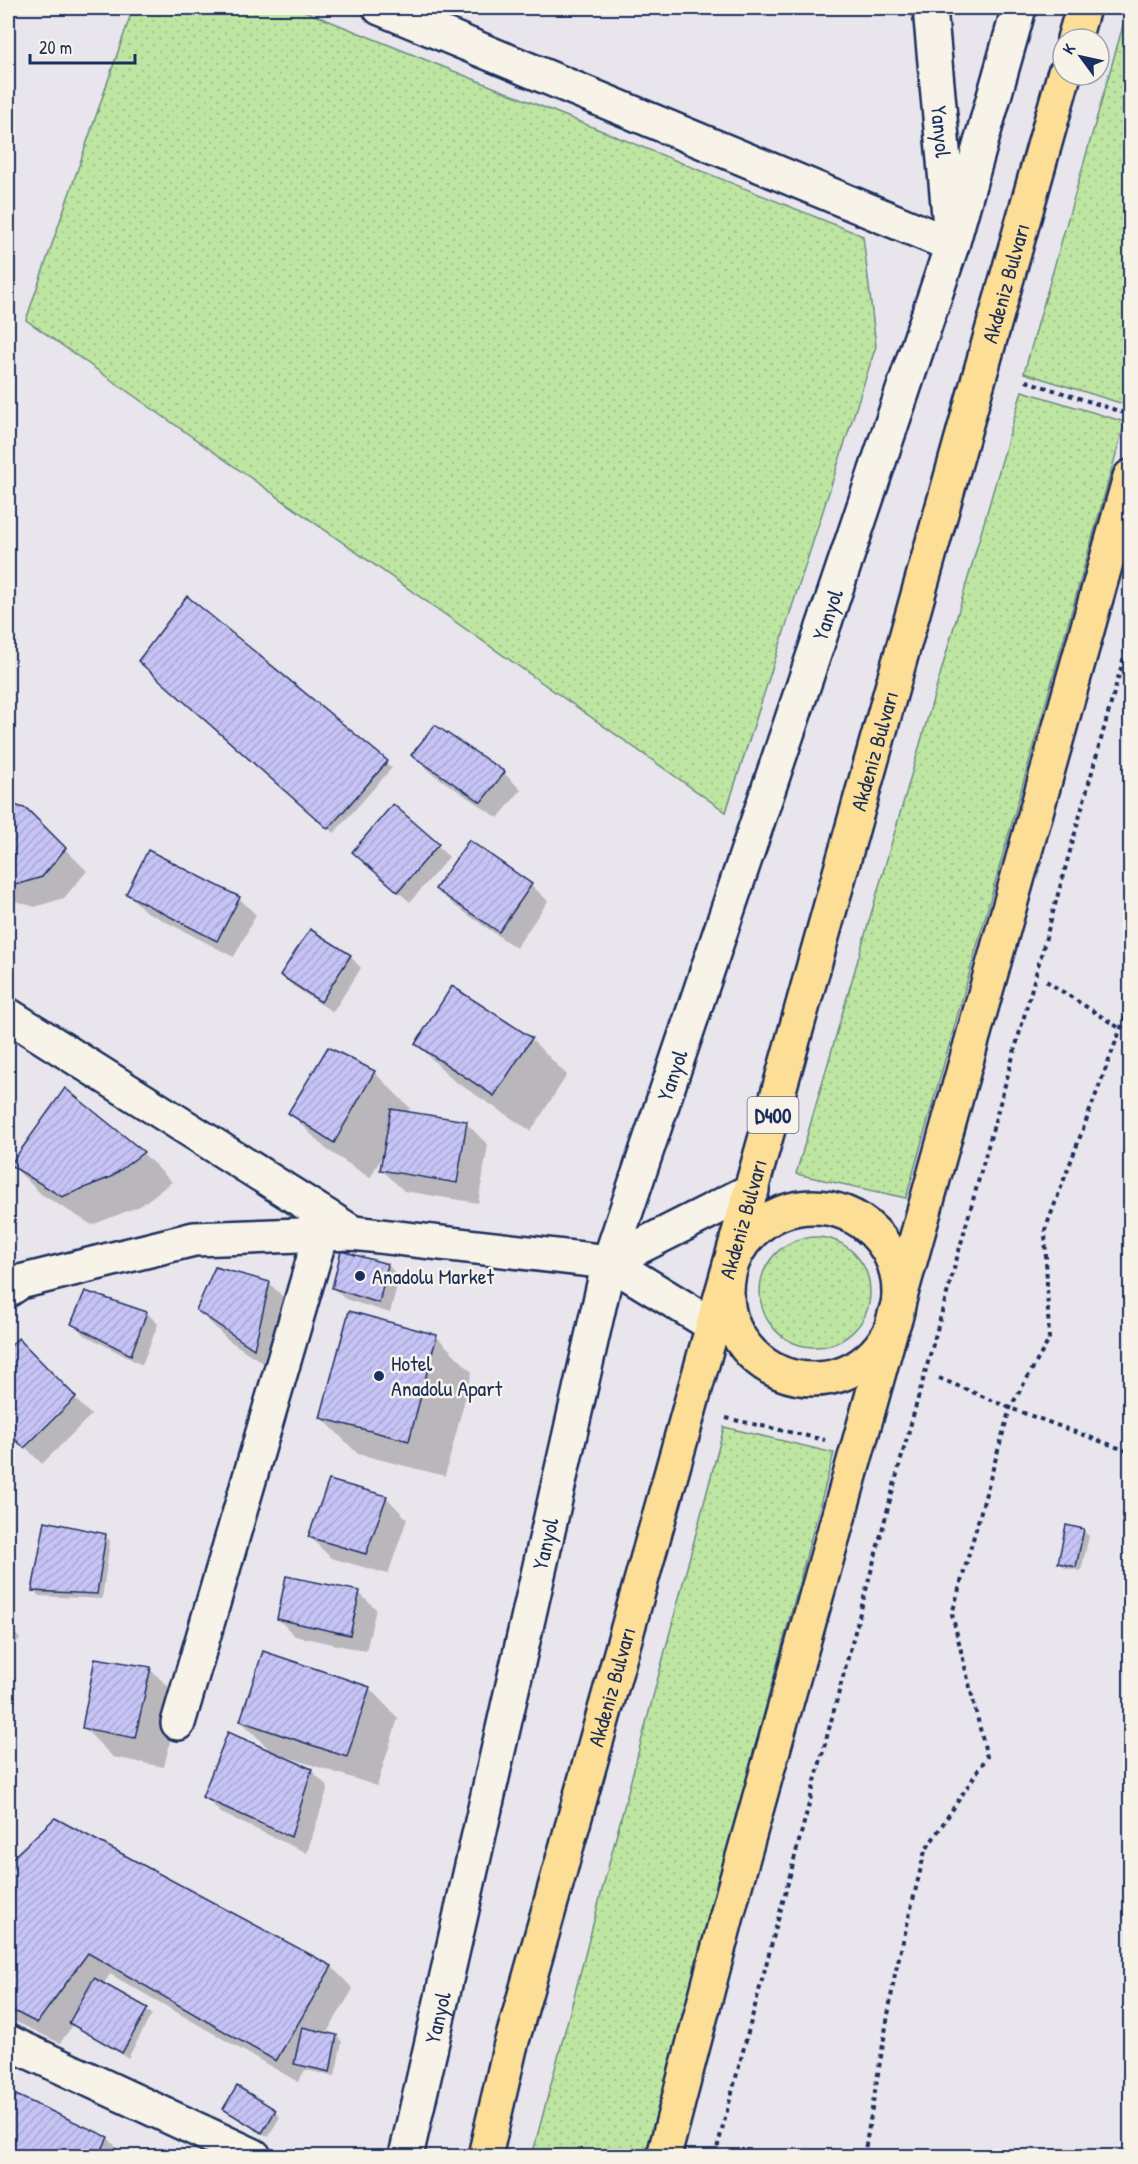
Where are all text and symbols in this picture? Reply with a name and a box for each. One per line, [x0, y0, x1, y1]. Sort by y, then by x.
scale bar [30, 27, 135, 65]
north arrow [1051, 27, 1111, 87]
text: 20 m [39, 35, 72, 60]
text: K [1057, 39, 1080, 58]
street label: Yanyol [924, 104, 959, 159]
street label: Akdeniz Bulvarı [974, 220, 1037, 347]
street label: Yanyol [805, 585, 850, 644]
street label: Akdeniz Bulvarı [843, 688, 905, 814]
street label: Yanyol [649, 1045, 695, 1105]
road number: D400 [748, 1097, 798, 1133]
street label: Akdeniz Bulvarı [712, 1156, 774, 1282]
place label: Anadolu Market [372, 1261, 495, 1291]
marker: Anadolu Market [353, 1269, 367, 1283]
place label: Hotel Anadolu Apart [391, 1348, 503, 1403]
marker: Hotel Anadolu Apart [372, 1369, 386, 1383]
street label: Yanyol [525, 1515, 566, 1572]
street label: Akdeniz Bulvarı [580, 1623, 643, 1750]
street label: Yanyol [417, 1989, 458, 2046]

